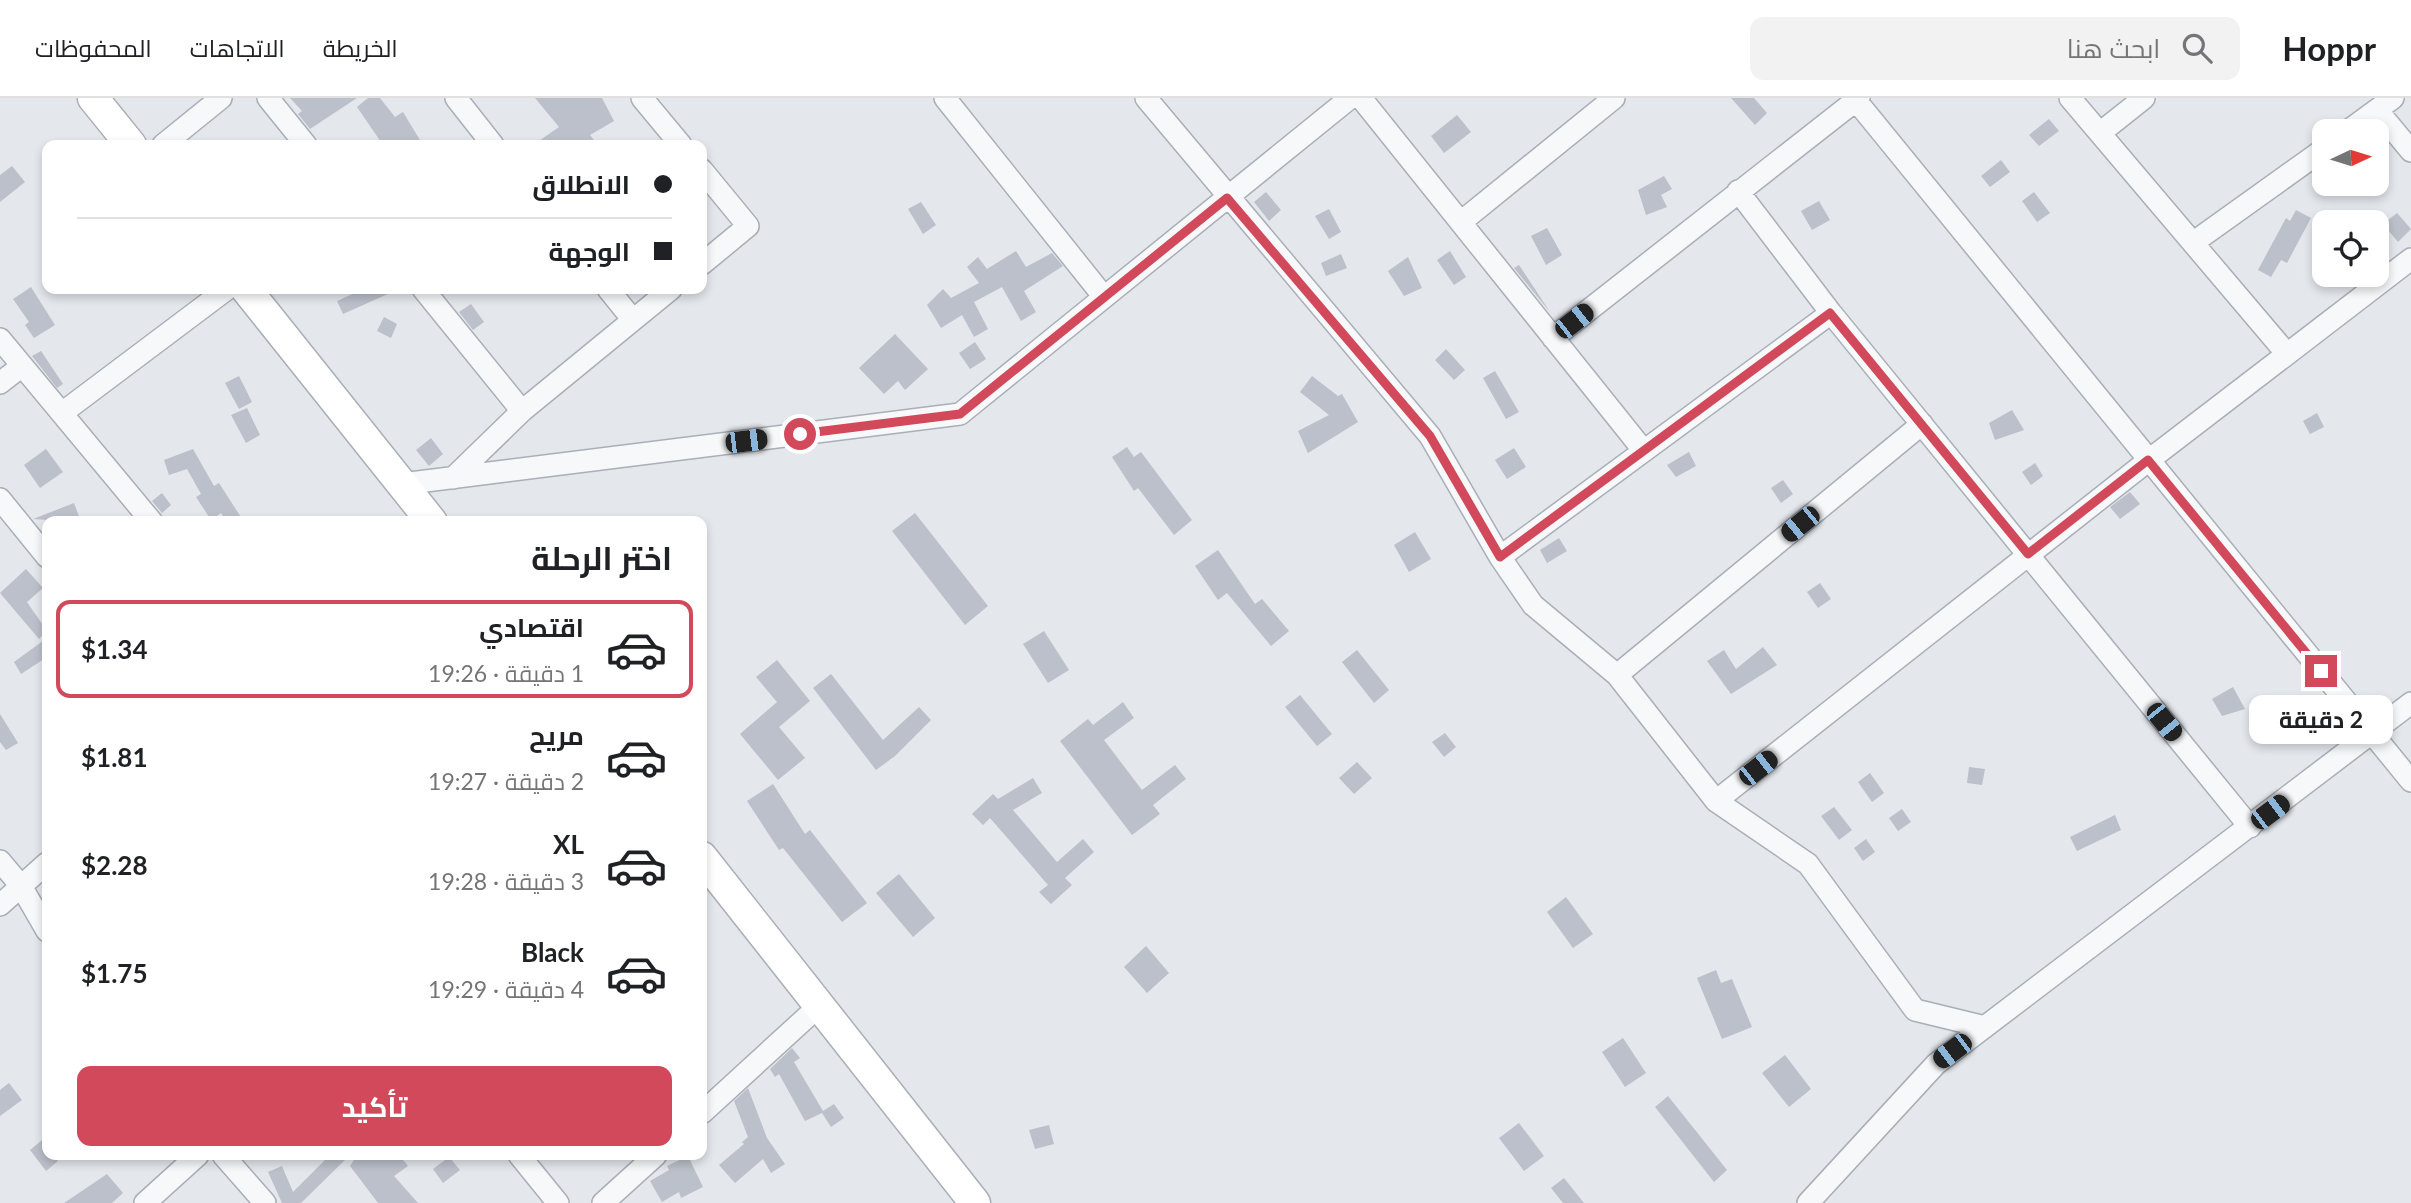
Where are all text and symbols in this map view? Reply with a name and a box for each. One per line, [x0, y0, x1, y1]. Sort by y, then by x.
search box [1750, 17, 2240, 80]
text: Hoppr [2282, 28, 2376, 68]
icon: search [2178, 29, 2216, 67]
text: ابحث هنا [2067, 32, 2160, 64]
text: المحفوظات [35, 33, 152, 62]
text: الاتجاهات [190, 33, 285, 62]
text: الخريطة [323, 33, 398, 62]
north arrow [2312, 119, 2389, 196]
map controls [2312, 119, 2389, 287]
text: الانطلاق [532, 168, 630, 200]
button: locate [2312, 210, 2389, 287]
text: الوجهة [549, 235, 630, 267]
car [1551, 300, 1598, 342]
route start [784, 418, 816, 450]
car [724, 428, 769, 454]
car [1778, 503, 1823, 545]
text: اختر الرحلة [531, 538, 672, 577]
text: اقتصادي [479, 611, 584, 643]
icon: car [605, 618, 668, 681]
text: $1.34 [81, 633, 148, 665]
route end [2305, 655, 2337, 687]
text: 1 دقيقة · 19:26 [428, 659, 584, 687]
callout: 2 دقيقة [2249, 696, 2393, 744]
car [2143, 699, 2186, 745]
text: 2 دقيقة [2279, 705, 2363, 733]
text: مريح [529, 719, 584, 751]
icon: car [605, 726, 668, 789]
text: $1.81 [81, 741, 148, 773]
car [1735, 747, 1782, 789]
text: 2 دقيقة · 19:27 [428, 767, 584, 795]
car [2247, 791, 2294, 833]
text: XL [553, 828, 584, 860]
icon: car [605, 834, 668, 897]
text: $2.28 [81, 849, 148, 881]
text: 3 دقيقة · 19:28 [428, 867, 584, 895]
text: Black [521, 936, 584, 968]
icon: car [605, 942, 668, 1005]
text: $1.75 [81, 957, 148, 989]
text: 4 دقيقة · 19:29 [428, 975, 584, 1003]
car [1929, 1030, 1976, 1072]
button: تأكيد [77, 1066, 672, 1146]

